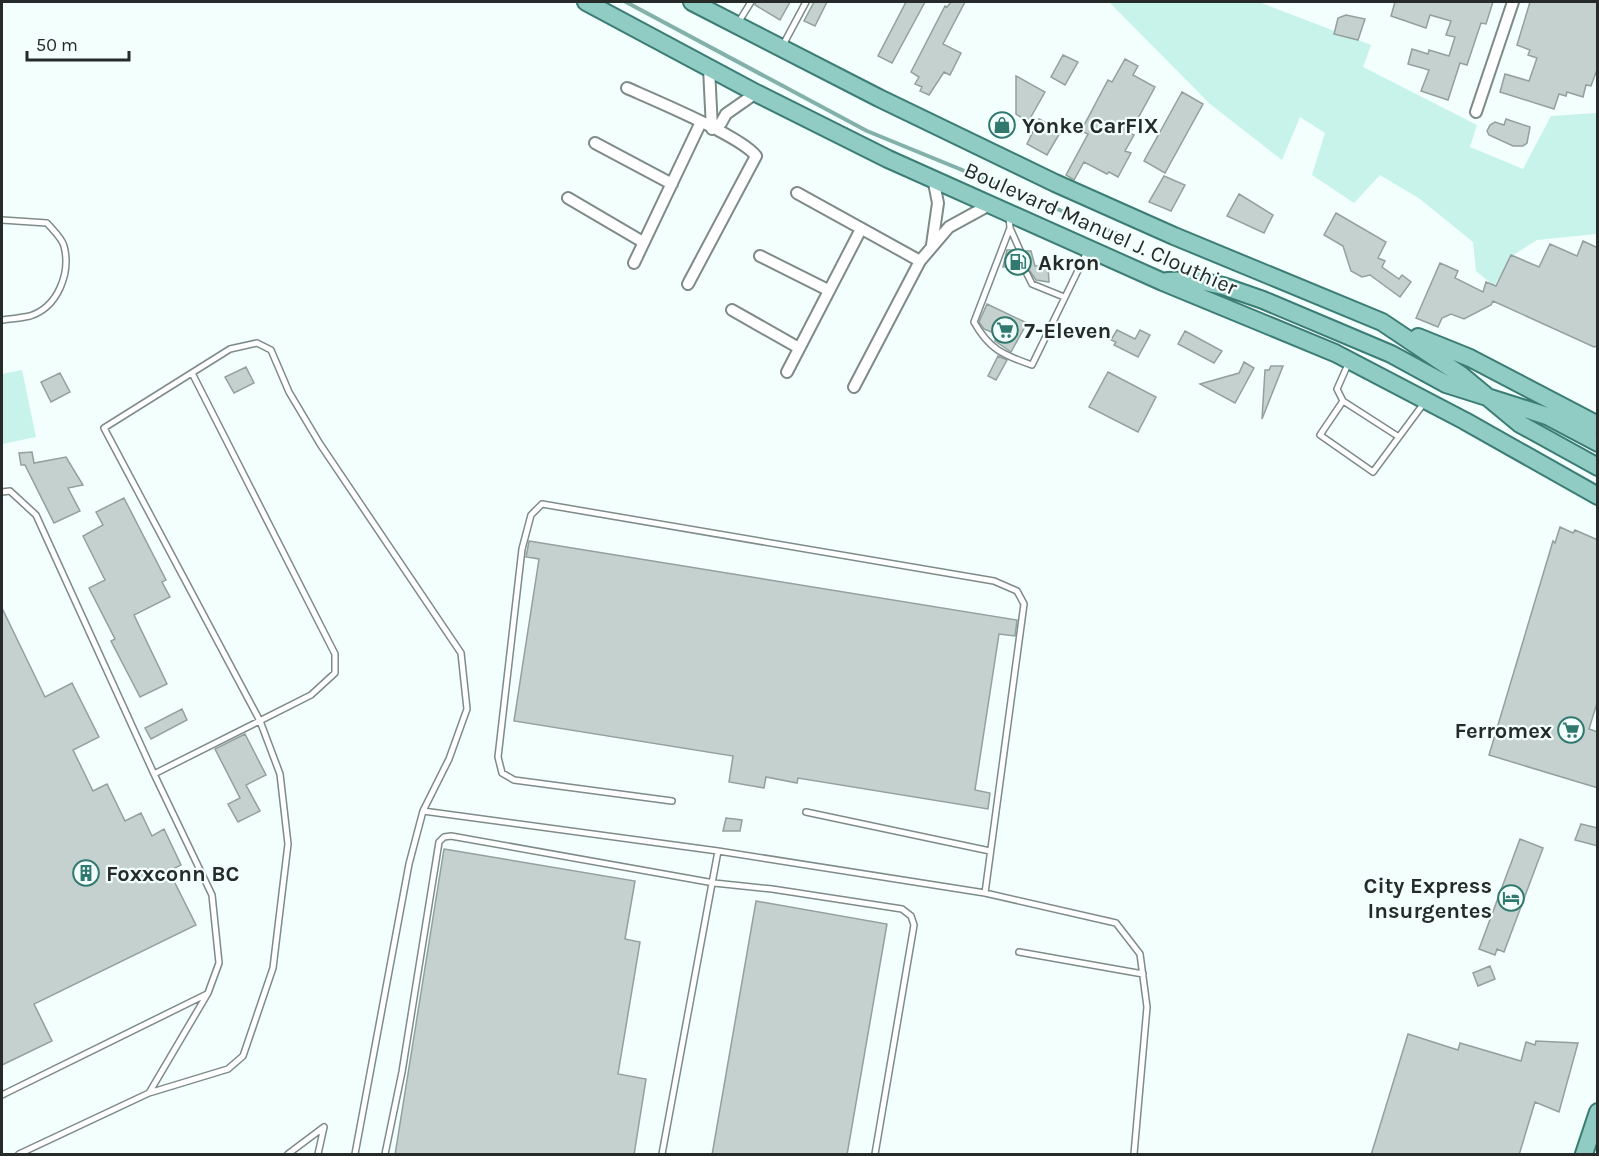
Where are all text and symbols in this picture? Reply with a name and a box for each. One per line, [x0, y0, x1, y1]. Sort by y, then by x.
scale bar [27, 24, 129, 62]
text: 50 m [36, 34, 78, 56]
shop icon: Yonke CarFIX [987, 110, 1017, 140]
place label: Yonke CarFIX [1022, 113, 1159, 139]
street label: Boulevard Manuel J. Clouthier [960, 157, 1241, 301]
fuel station icon: Akron [1003, 247, 1033, 277]
place label: Akron [1038, 250, 1100, 276]
supermarket icon: 7-Eleven [990, 315, 1020, 345]
place label: 7-Eleven [1024, 318, 1111, 344]
supermarket icon: Ferromex [1556, 715, 1586, 745]
place label: Ferromex [1455, 718, 1552, 744]
building icon: Foxxconn BC [71, 858, 101, 888]
place label: Foxxconn BC [106, 861, 239, 887]
place label: City Express Insurgentes [1364, 873, 1492, 924]
hotel icon: City Express Insurgentes [1496, 883, 1526, 913]

